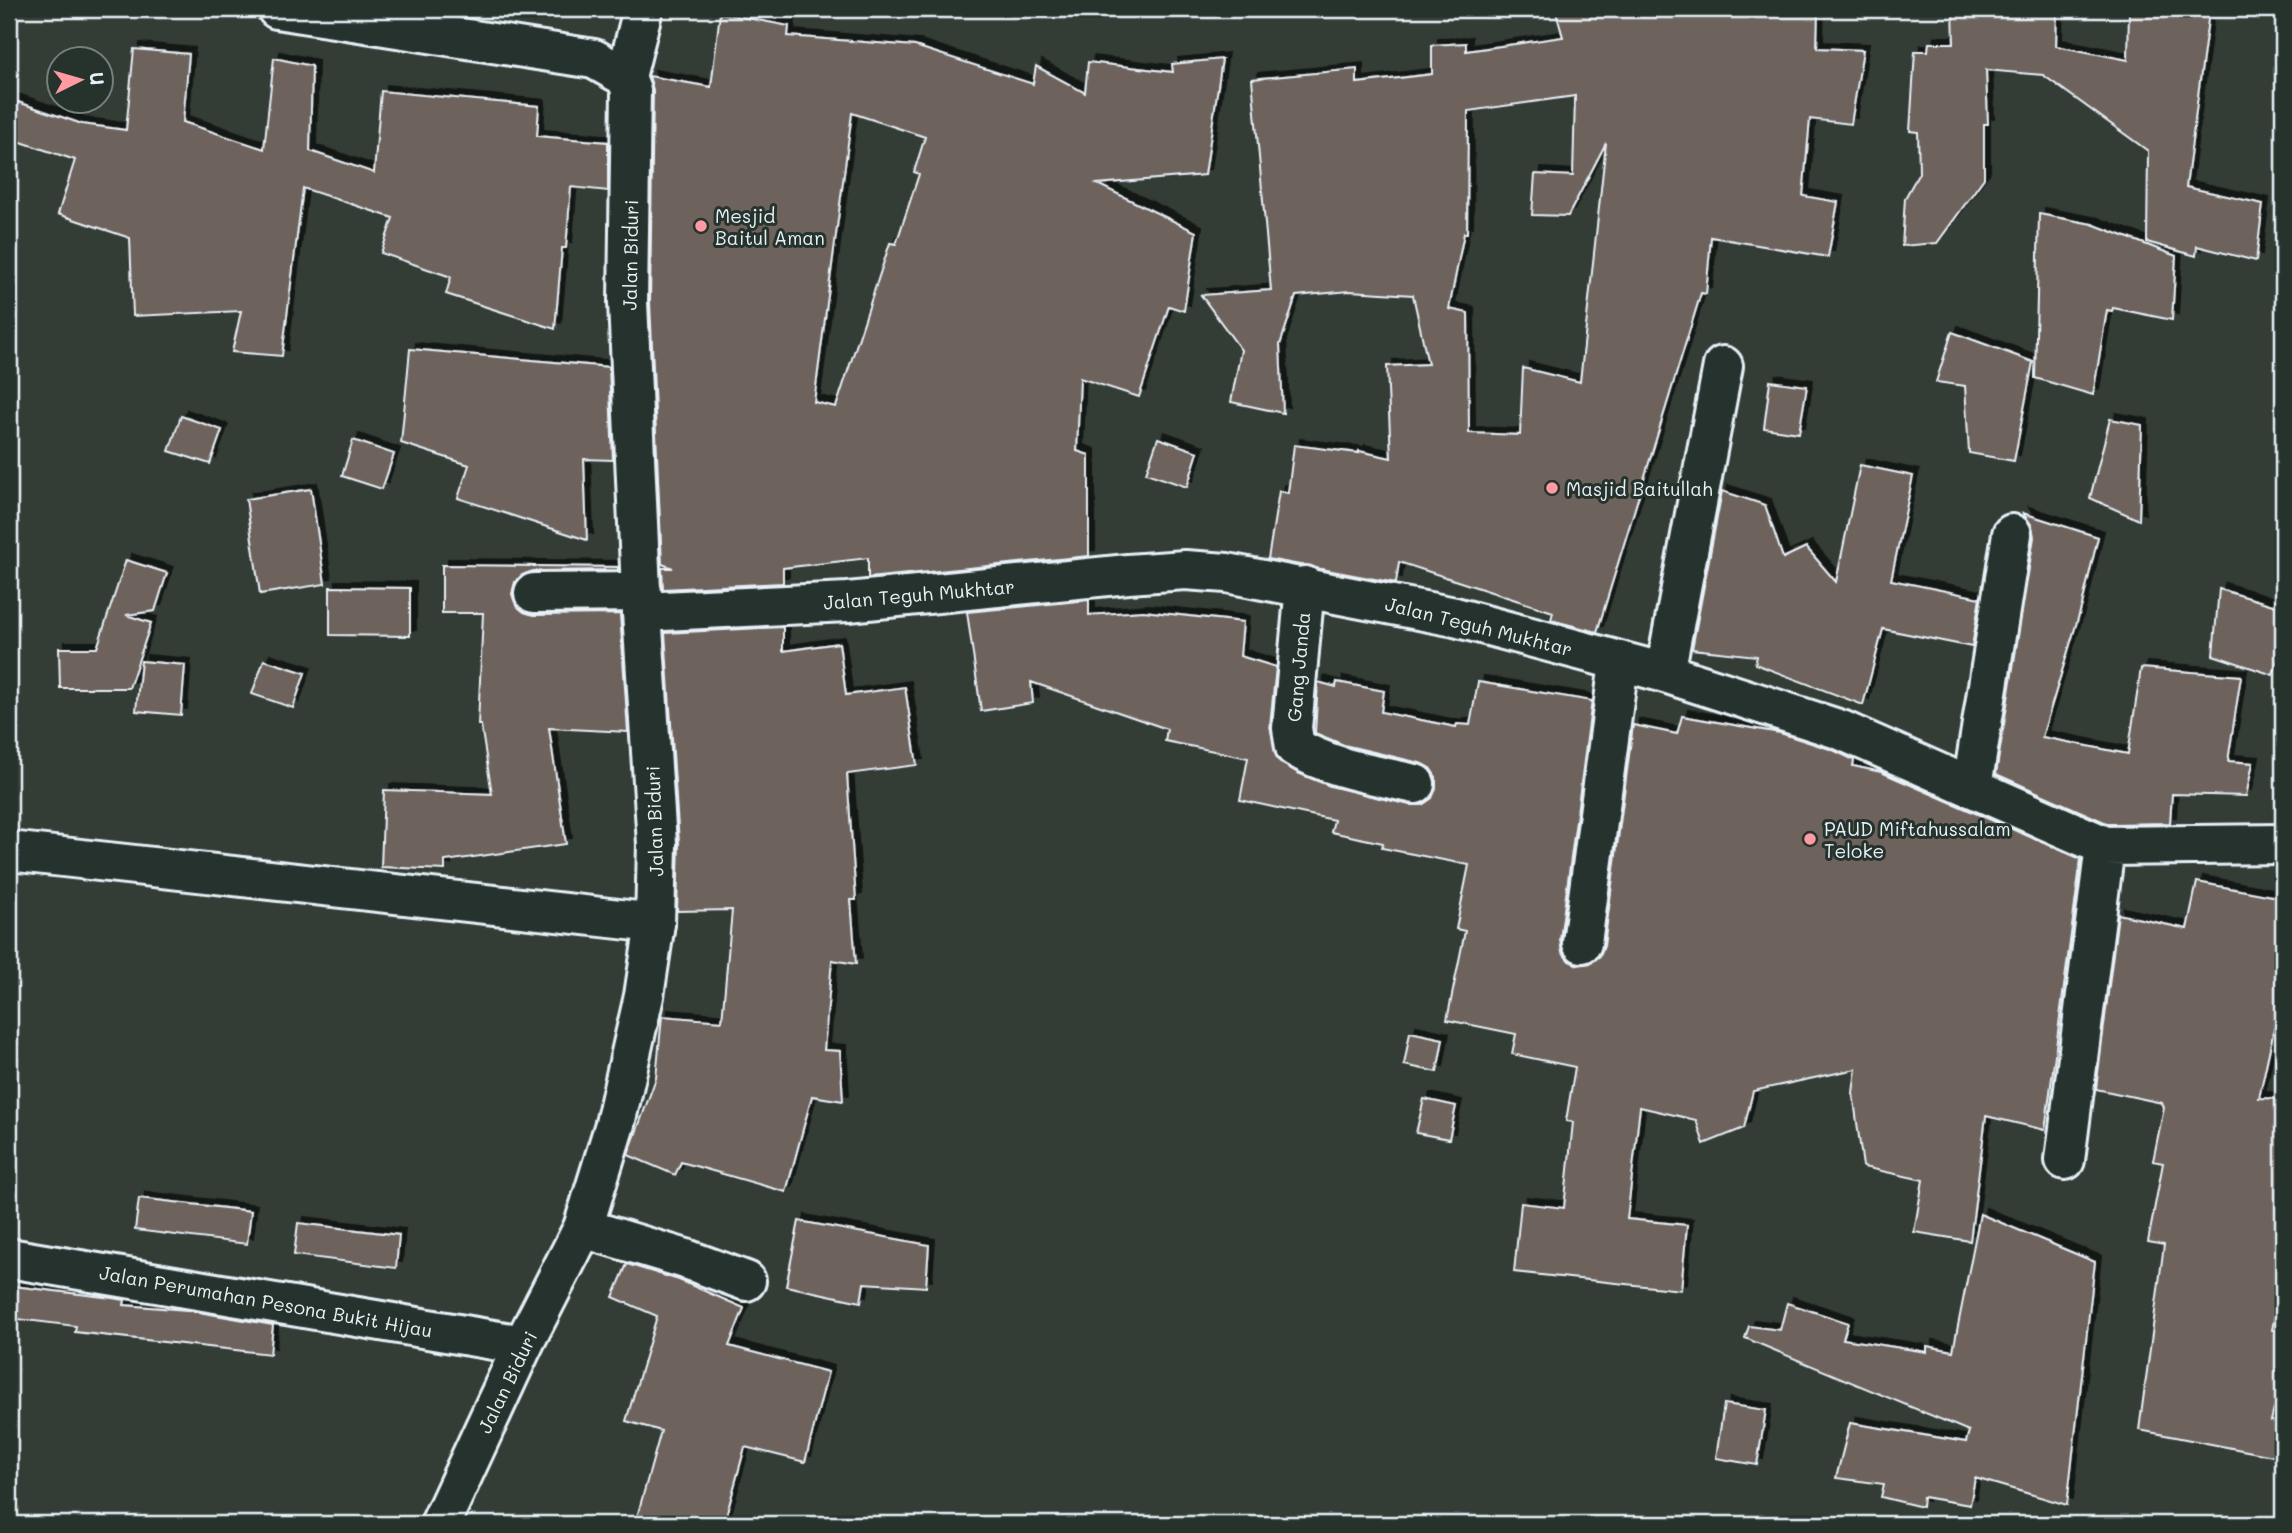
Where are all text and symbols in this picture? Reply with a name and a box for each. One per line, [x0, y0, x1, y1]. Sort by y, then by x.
north arrow [46, 46, 116, 116]
text: U [84, 71, 110, 86]
street label: Jalan Biduri [617, 199, 643, 311]
place label: Mesjid Baitul Aman [715, 203, 825, 250]
marker: Mesjid Baitul Aman [693, 218, 709, 234]
place label: Masjid Baitullah [1566, 476, 1713, 501]
marker: Masjid Baitullah [1544, 480, 1560, 496]
street label: Jalan Teguh Mukhtar [822, 573, 1016, 615]
street label: Jalan Teguh Mukhtar [1383, 591, 1575, 661]
street label: Gang Janda [1281, 611, 1315, 723]
street label: Jalan Biduri [640, 765, 668, 877]
place label: PAUD Miftahussalam Teloke [1824, 816, 2011, 863]
marker: PAUD Miftahussalam Teloke [1802, 831, 1818, 847]
street label: Jalan Perumahan Pesona Bukit Hijau [98, 1259, 434, 1343]
street label: Jalan Biduri [471, 1327, 543, 1437]

